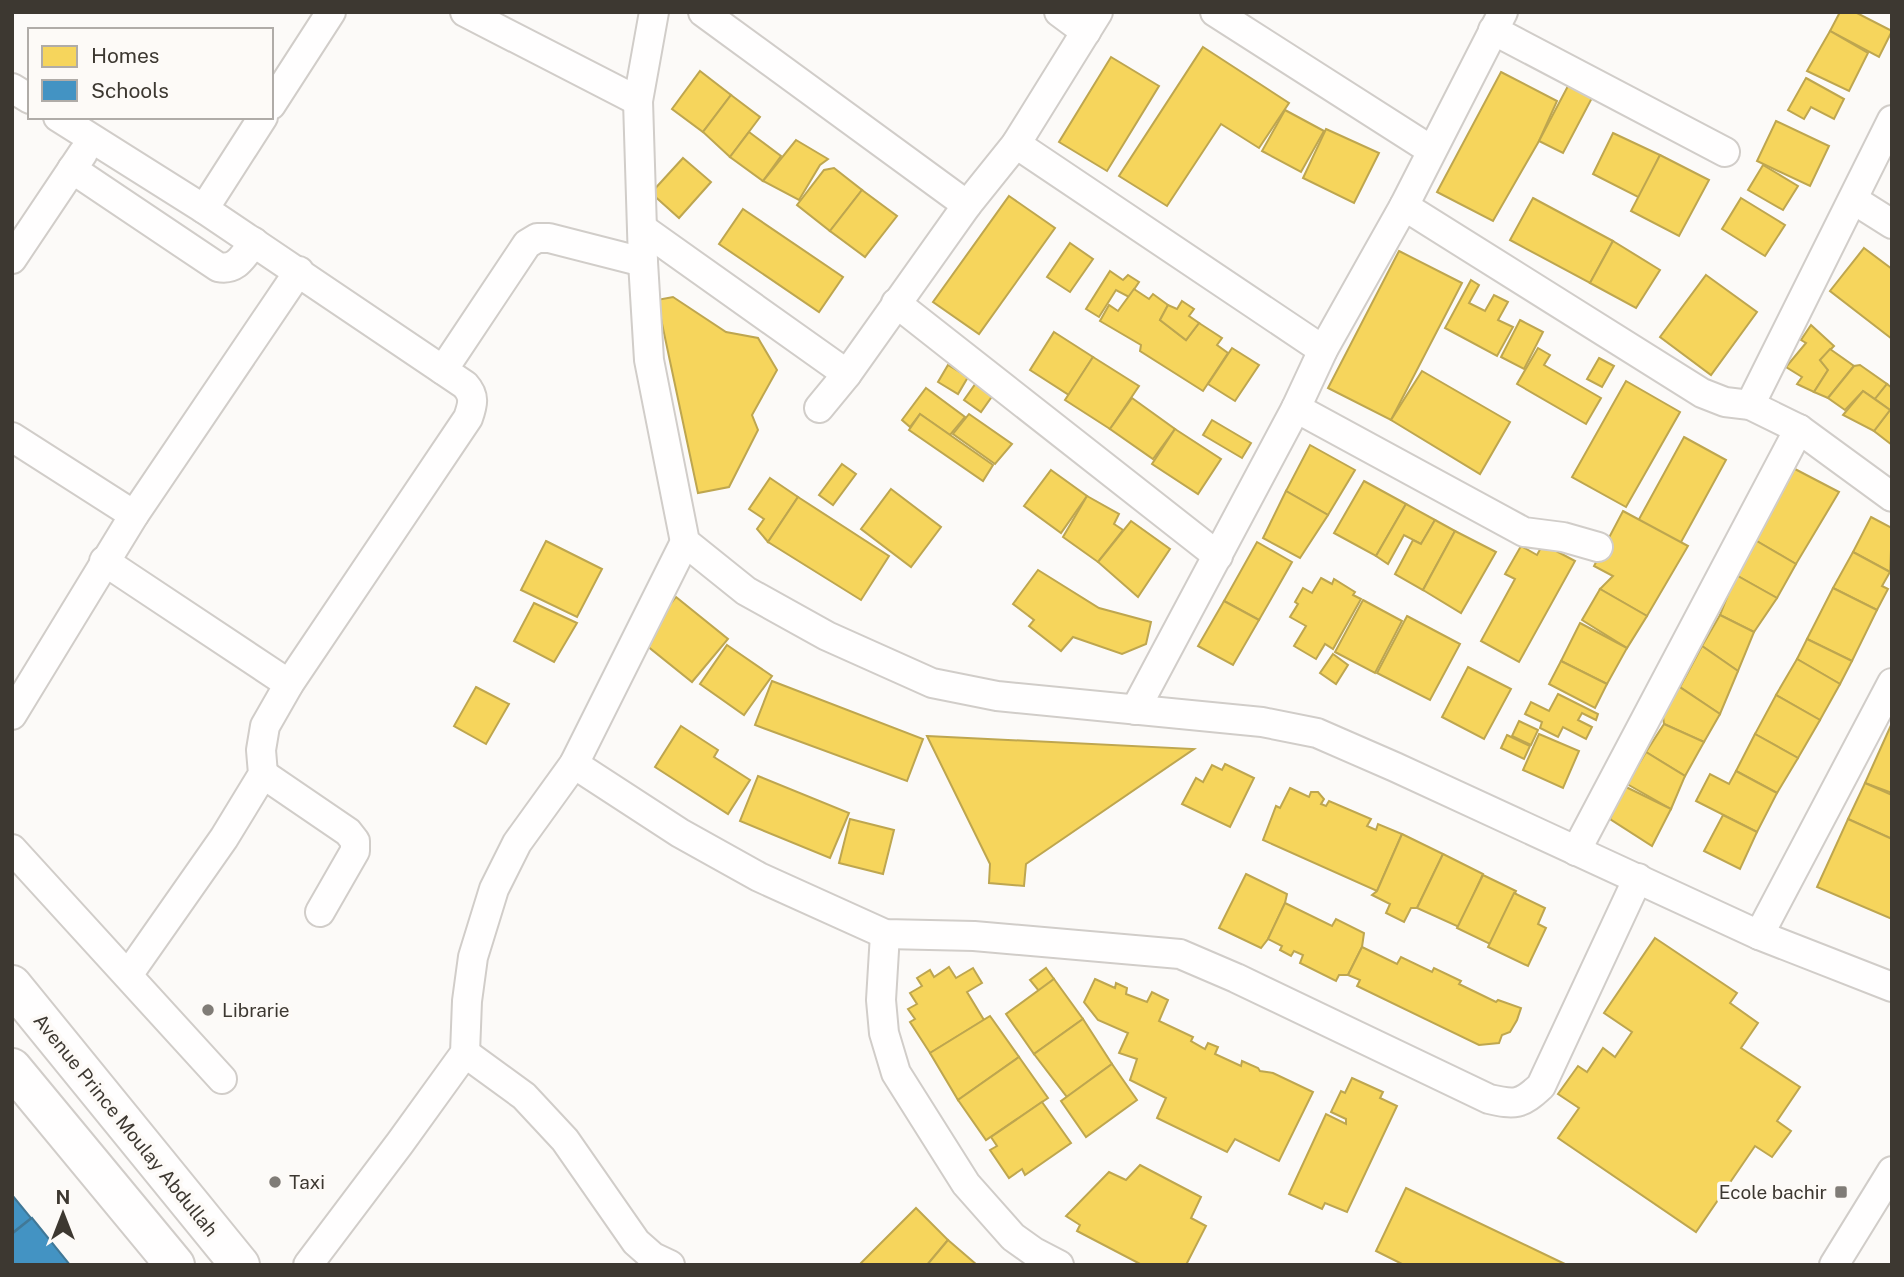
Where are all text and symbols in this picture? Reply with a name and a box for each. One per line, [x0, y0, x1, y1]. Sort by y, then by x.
legend [28, 28, 273, 119]
text: Homes [91, 43, 159, 68]
text: Schools [91, 78, 169, 103]
place label: Librarie [222, 999, 290, 1021]
marker: Librarie [200, 1002, 216, 1018]
street label: Avenue Prince Moulay Abdullah [29, 1009, 223, 1241]
place label: Taxi [289, 1171, 325, 1193]
marker: Taxi [267, 1174, 283, 1190]
north arrow [28, 1179, 98, 1249]
place label: Ecole bachir [1719, 1181, 1827, 1203]
marker: Ecole bachir [1833, 1184, 1849, 1200]
text: N [56, 1186, 70, 1208]

